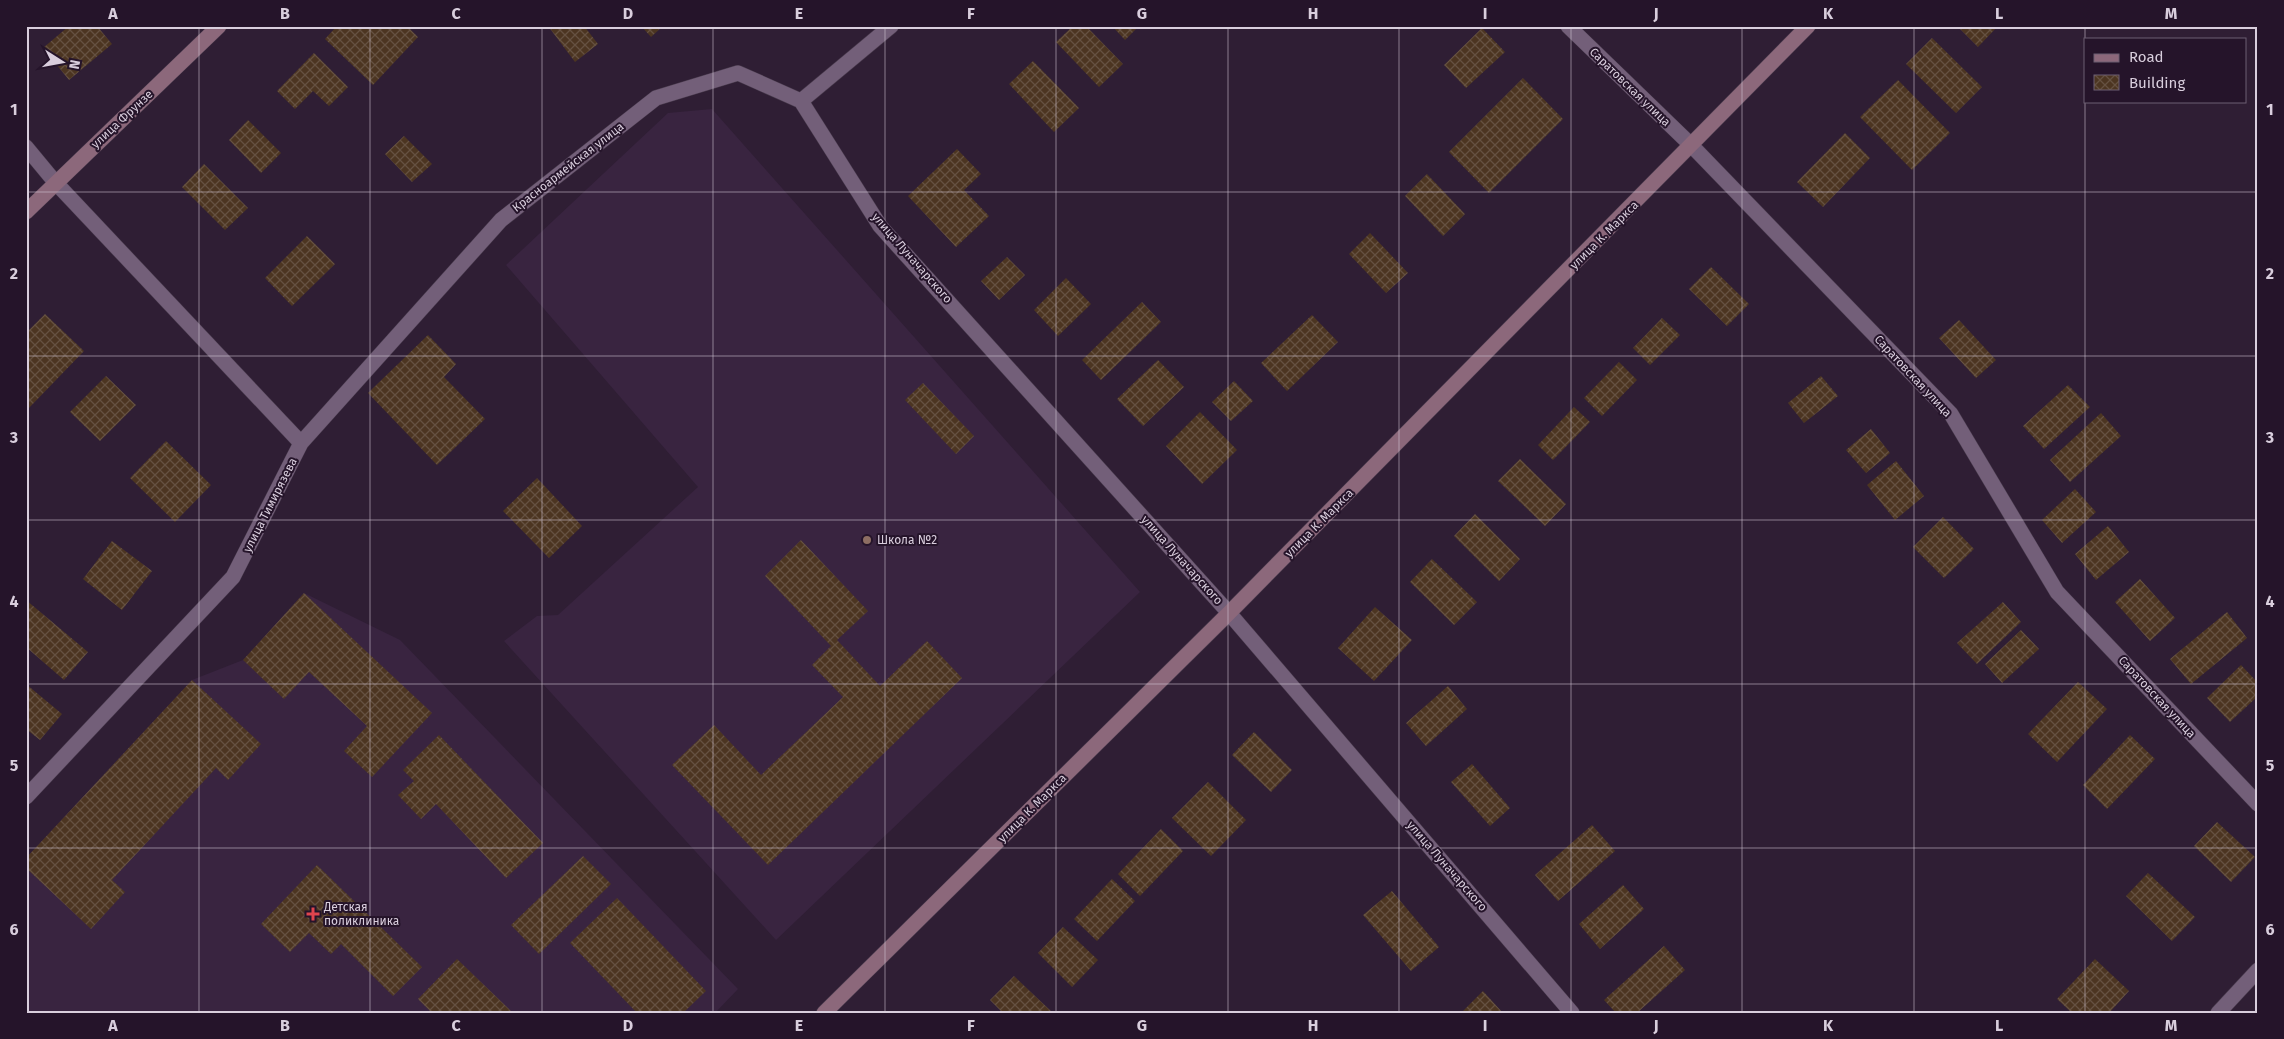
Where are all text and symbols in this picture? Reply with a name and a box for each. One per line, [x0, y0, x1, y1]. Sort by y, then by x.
text: A [107, 4, 118, 23]
text: B [280, 4, 290, 23]
text: C [451, 4, 461, 23]
text: D [623, 4, 633, 23]
text: E [795, 4, 803, 23]
text: F [967, 4, 975, 23]
text: G [1137, 4, 1147, 23]
text: H [1308, 4, 1318, 23]
text: I [1483, 4, 1487, 23]
text: J [1652, 4, 1659, 23]
text: K [1823, 4, 1834, 23]
text: L [1995, 4, 2003, 23]
text: M [2165, 4, 2178, 23]
north arrow [38, 38, 88, 88]
legend [2084, 38, 2246, 102]
street label: Саратовская улица [1587, 45, 1673, 129]
text: Road [2129, 48, 2164, 66]
text: N [65, 58, 84, 71]
text: Building [2129, 74, 2185, 92]
street label: улица Фрунзе [88, 87, 156, 151]
text: 1 [10, 100, 18, 119]
text: 1 [2266, 100, 2274, 119]
street label: Красноармейская улица [510, 119, 626, 215]
street label: улица К. Маркса [1567, 198, 1641, 272]
street label: улица Луначарского [869, 210, 955, 306]
text: 2 [10, 264, 18, 283]
text: 2 [2266, 264, 2274, 283]
street label: Саратовская улица [1871, 332, 1955, 420]
text: 3 [9, 428, 18, 447]
text: 3 [2265, 428, 2274, 447]
street label: улица Тимирязева [240, 455, 300, 555]
street label: улица К. Маркса [1282, 486, 1356, 560]
street label: улица Луначарского [1138, 513, 1226, 607]
place label: Школа №2 [877, 533, 937, 547]
marker: Школа №2 [861, 534, 873, 546]
text: 4 [9, 592, 19, 611]
text: 4 [2265, 592, 2275, 611]
street label: Саратовская улица [2115, 653, 2199, 741]
text: 5 [10, 756, 19, 775]
text: 5 [2266, 756, 2275, 775]
street label: улица К. Маркса [995, 771, 1069, 845]
street label: улица Луначарского [1404, 818, 1490, 914]
place label: Детская поликлиника [323, 900, 399, 928]
marker: Детская поликлиника [306, 907, 320, 921]
text: 6 [9, 920, 19, 939]
text: 6 [2265, 920, 2275, 939]
text: A [107, 1016, 118, 1035]
text: B [280, 1016, 290, 1035]
text: C [451, 1016, 461, 1035]
text: D [623, 1016, 633, 1035]
text: E [795, 1016, 803, 1035]
text: F [967, 1016, 975, 1035]
text: G [1137, 1016, 1147, 1035]
text: H [1308, 1016, 1318, 1035]
text: I [1483, 1016, 1487, 1035]
text: J [1652, 1016, 1659, 1035]
text: K [1823, 1016, 1834, 1035]
text: L [1995, 1016, 2003, 1035]
text: M [2165, 1016, 2178, 1035]

